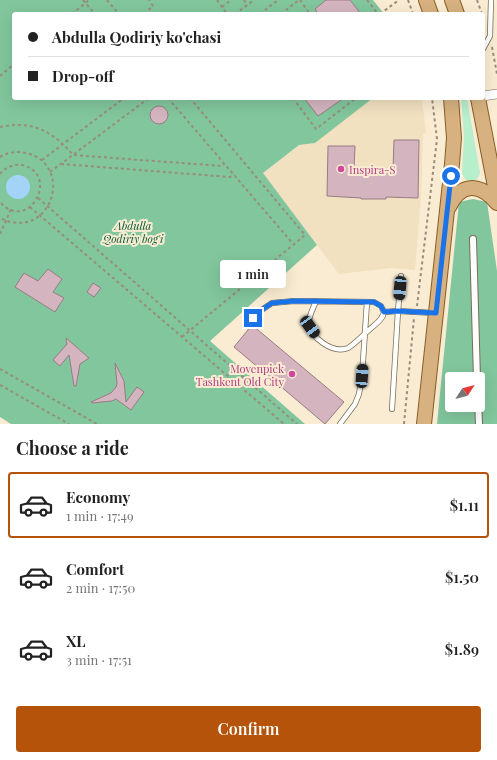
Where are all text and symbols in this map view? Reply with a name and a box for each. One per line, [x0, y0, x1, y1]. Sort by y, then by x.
text: Abdulla Qodiriy ko'chasi [52, 27, 221, 47]
text: Drop-off [52, 66, 114, 86]
place label: Inspira-S [349, 162, 396, 177]
marker: Inspira-S [336, 164, 346, 174]
route start [442, 167, 460, 185]
park label: Abdulla Qodiriy bog'i [102, 218, 164, 246]
callout: 1 min [220, 260, 286, 288]
text: 1 min [237, 265, 269, 282]
car [393, 276, 407, 300]
route end [244, 309, 262, 327]
car [298, 314, 322, 340]
place label: Movenpick Tashkent Old City [196, 361, 284, 389]
car [355, 364, 369, 388]
marker: Movenpick Tashkent Old City [287, 369, 297, 379]
north arrow [445, 372, 485, 412]
map controls [445, 372, 485, 412]
text: Choose a ride [16, 436, 129, 460]
icon: car [18, 487, 54, 523]
text: Economy [66, 487, 130, 507]
text: $1.11 [450, 495, 479, 515]
text: 1 min · 17:49 [66, 507, 134, 524]
icon: car [18, 559, 54, 595]
text: Comfort [66, 559, 124, 579]
text: $1.50 [445, 567, 479, 587]
text: 2 min · 17:50 [66, 579, 135, 596]
icon: car [18, 631, 54, 667]
text: XL [66, 631, 86, 651]
text: $1.89 [445, 639, 479, 659]
text: 3 min · 17:51 [66, 651, 132, 668]
button: Confirm [16, 706, 481, 752]

